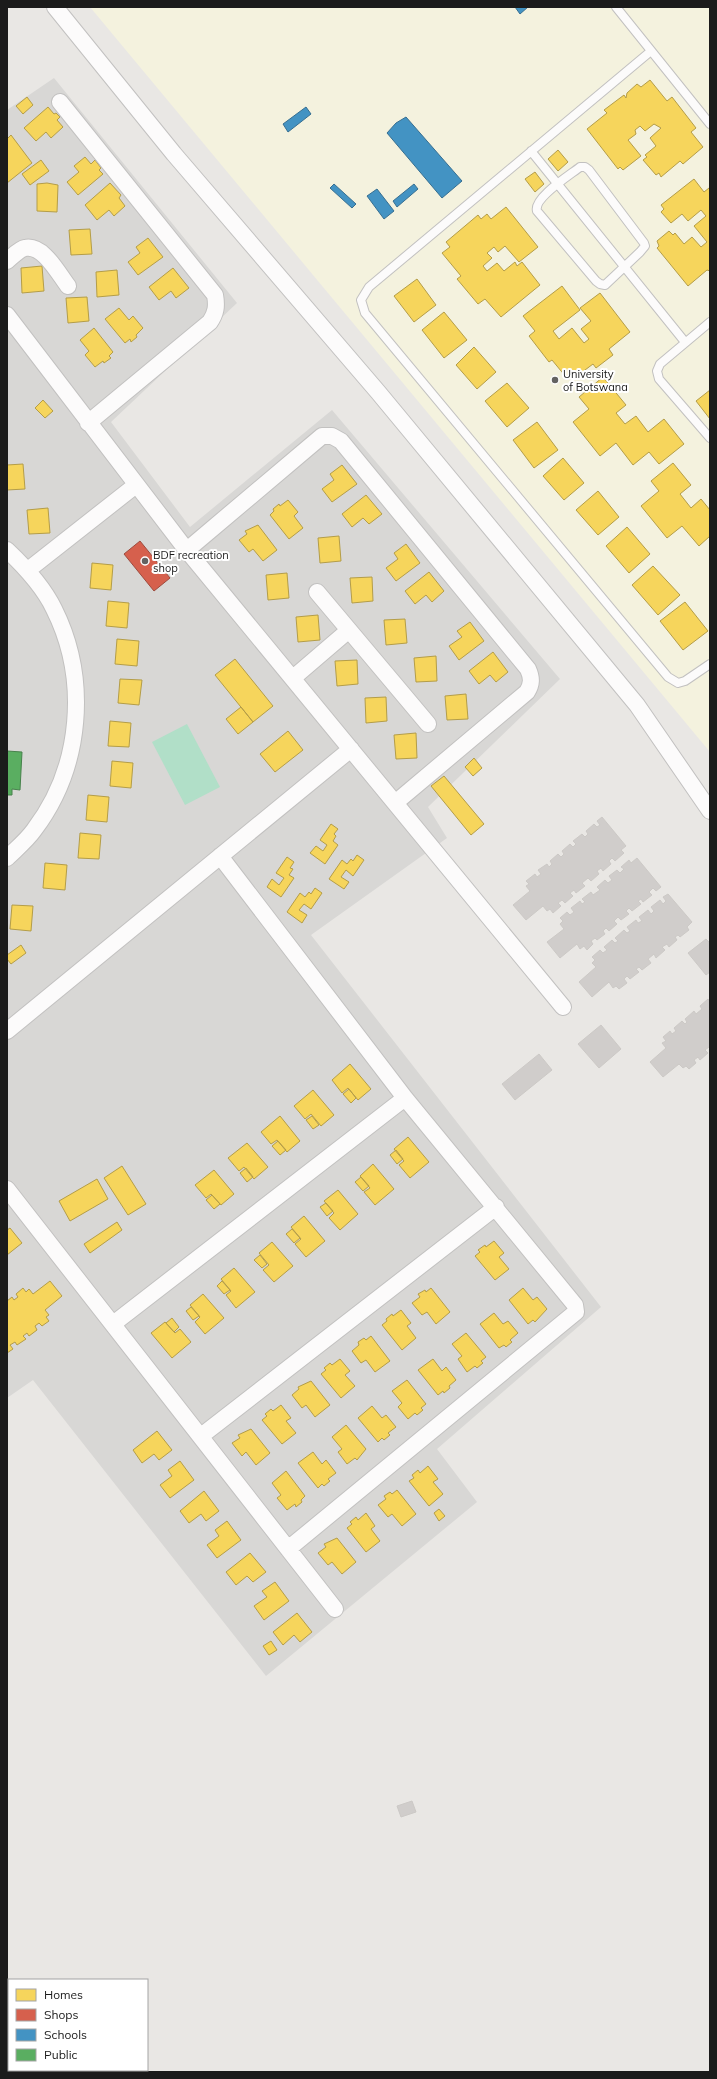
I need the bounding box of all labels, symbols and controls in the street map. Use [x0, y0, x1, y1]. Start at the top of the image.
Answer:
place label: University of Botswana [563, 367, 628, 394]
marker: University of Botswana [550, 375, 560, 385]
place label: BDF recreation shop [153, 548, 229, 575]
marker: BDF recreation shop [140, 556, 150, 566]
legend [8, 1979, 148, 2071]
text: Homes [44, 1987, 83, 2002]
text: Shops [44, 2007, 79, 2022]
text: Schools [44, 2027, 87, 2042]
text: Public [44, 2047, 78, 2062]

